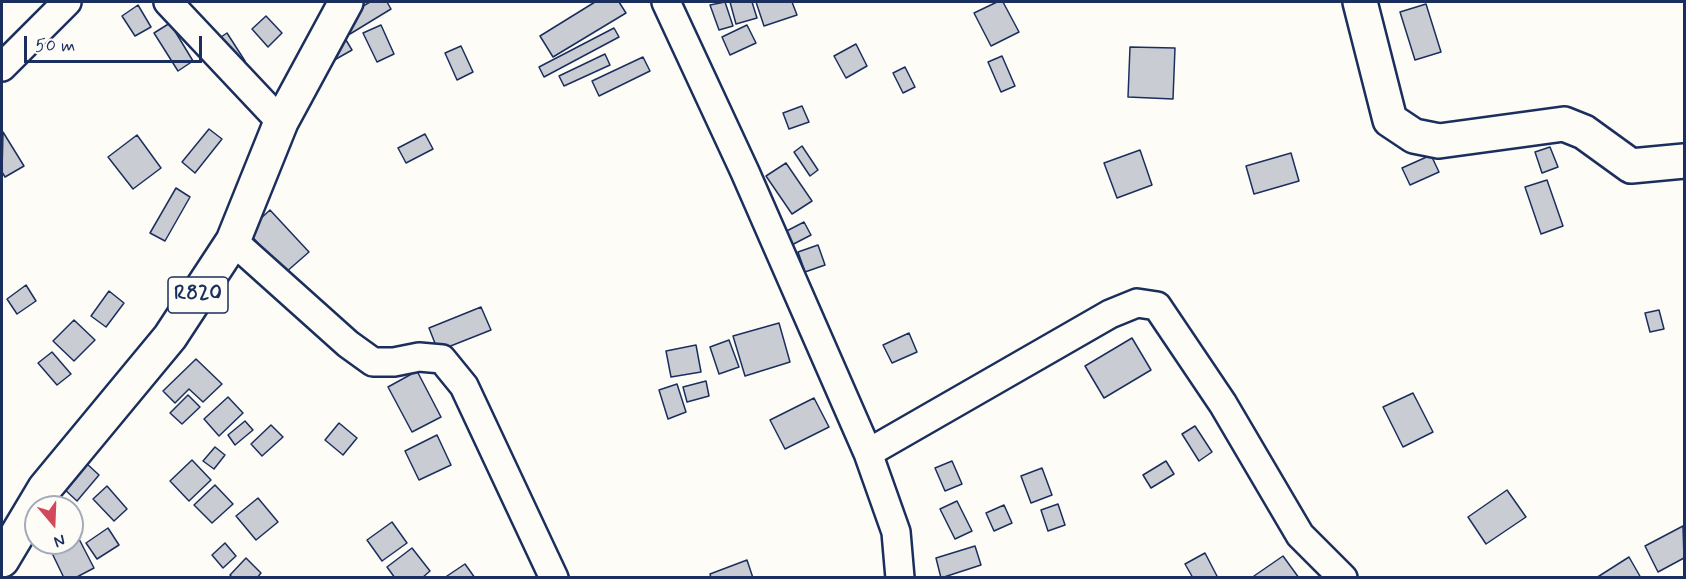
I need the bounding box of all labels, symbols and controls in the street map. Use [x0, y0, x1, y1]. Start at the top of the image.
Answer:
scale bar [27, 24, 206, 62]
text: 50 m [35, 34, 75, 58]
road number: R820 [168, 277, 228, 313]
north arrow [24, 495, 84, 555]
text: N [51, 529, 68, 552]

